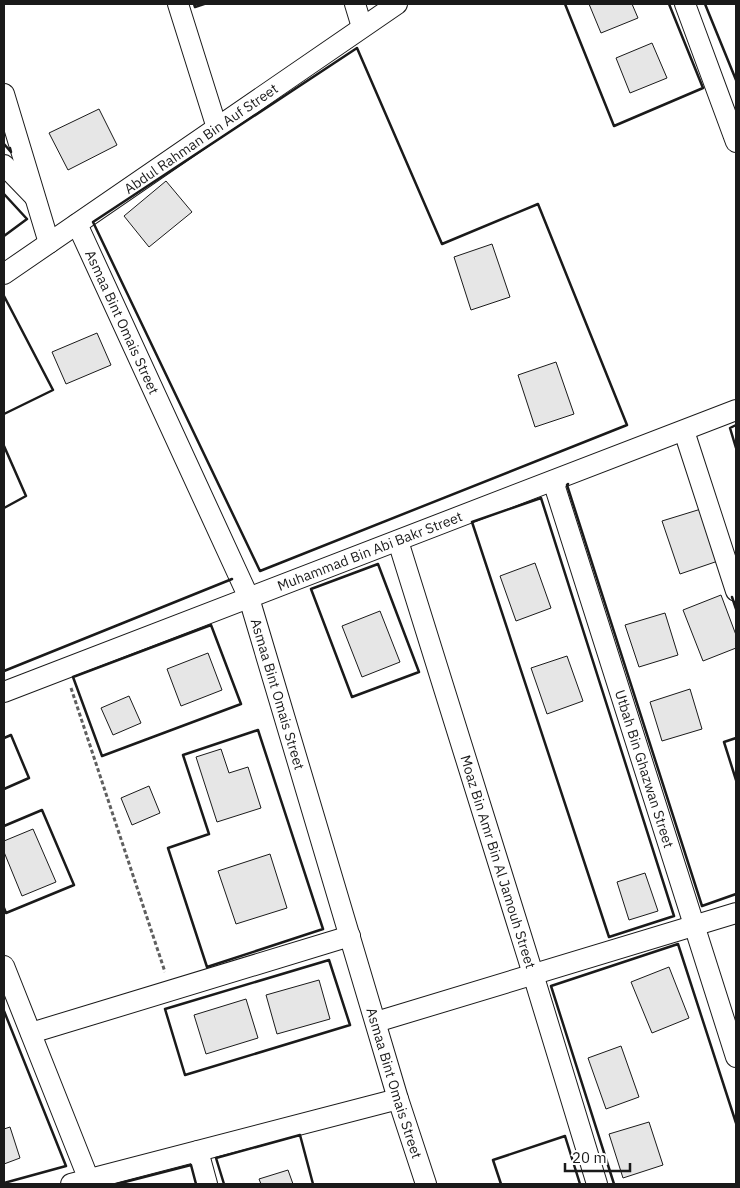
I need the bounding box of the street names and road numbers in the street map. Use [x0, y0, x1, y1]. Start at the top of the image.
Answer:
street label: Abdul Rahman Bin Auf Street [121, 79, 281, 198]
street label: Asmaa Bint Omais Street [81, 247, 163, 397]
street label: Muhammad Bin Abi Bakr Street [275, 507, 465, 595]
street label: Asmaa Bint Omais Street [247, 616, 309, 772]
street label: Utbah Bin Ghazwan Street [611, 688, 678, 850]
street label: Moaz Bin Amr Bin Al Jamouh Street [456, 753, 540, 971]
street label: Asmaa Bint Omais Street [362, 1006, 426, 1161]

